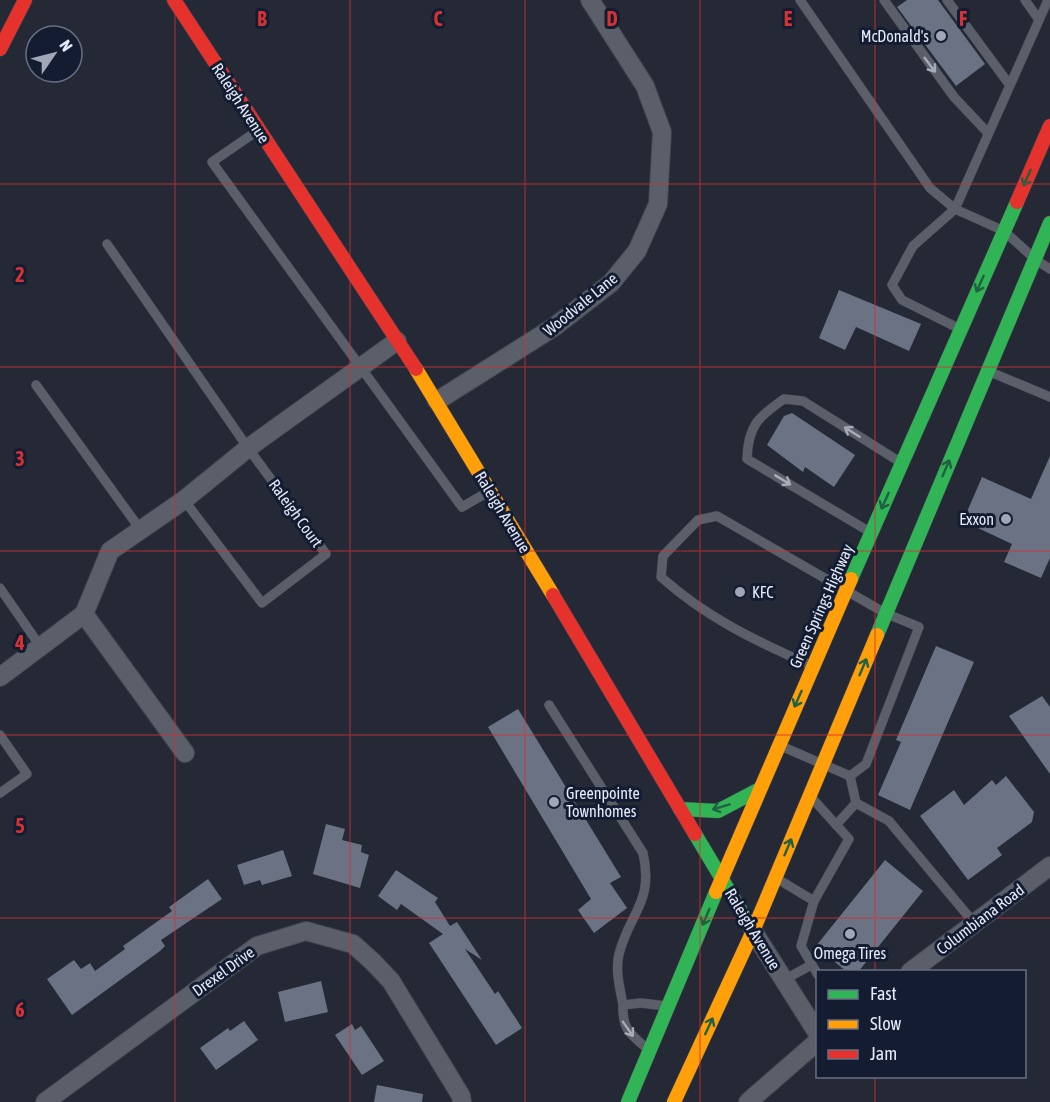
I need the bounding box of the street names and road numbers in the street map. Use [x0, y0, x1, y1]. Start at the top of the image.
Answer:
street label: Raleigh Avenue [208, 60, 273, 147]
street label: Woodvale Lane [539, 269, 621, 339]
street label: Raleigh Avenue [471, 468, 534, 556]
street label: Raleigh Court [265, 476, 327, 551]
street label: Green Springs Highway [786, 541, 858, 671]
street label: Columbiana Road [933, 880, 1027, 958]
street label: Raleigh Avenue [721, 885, 784, 973]
street label: Drexel Drive [189, 943, 257, 999]

